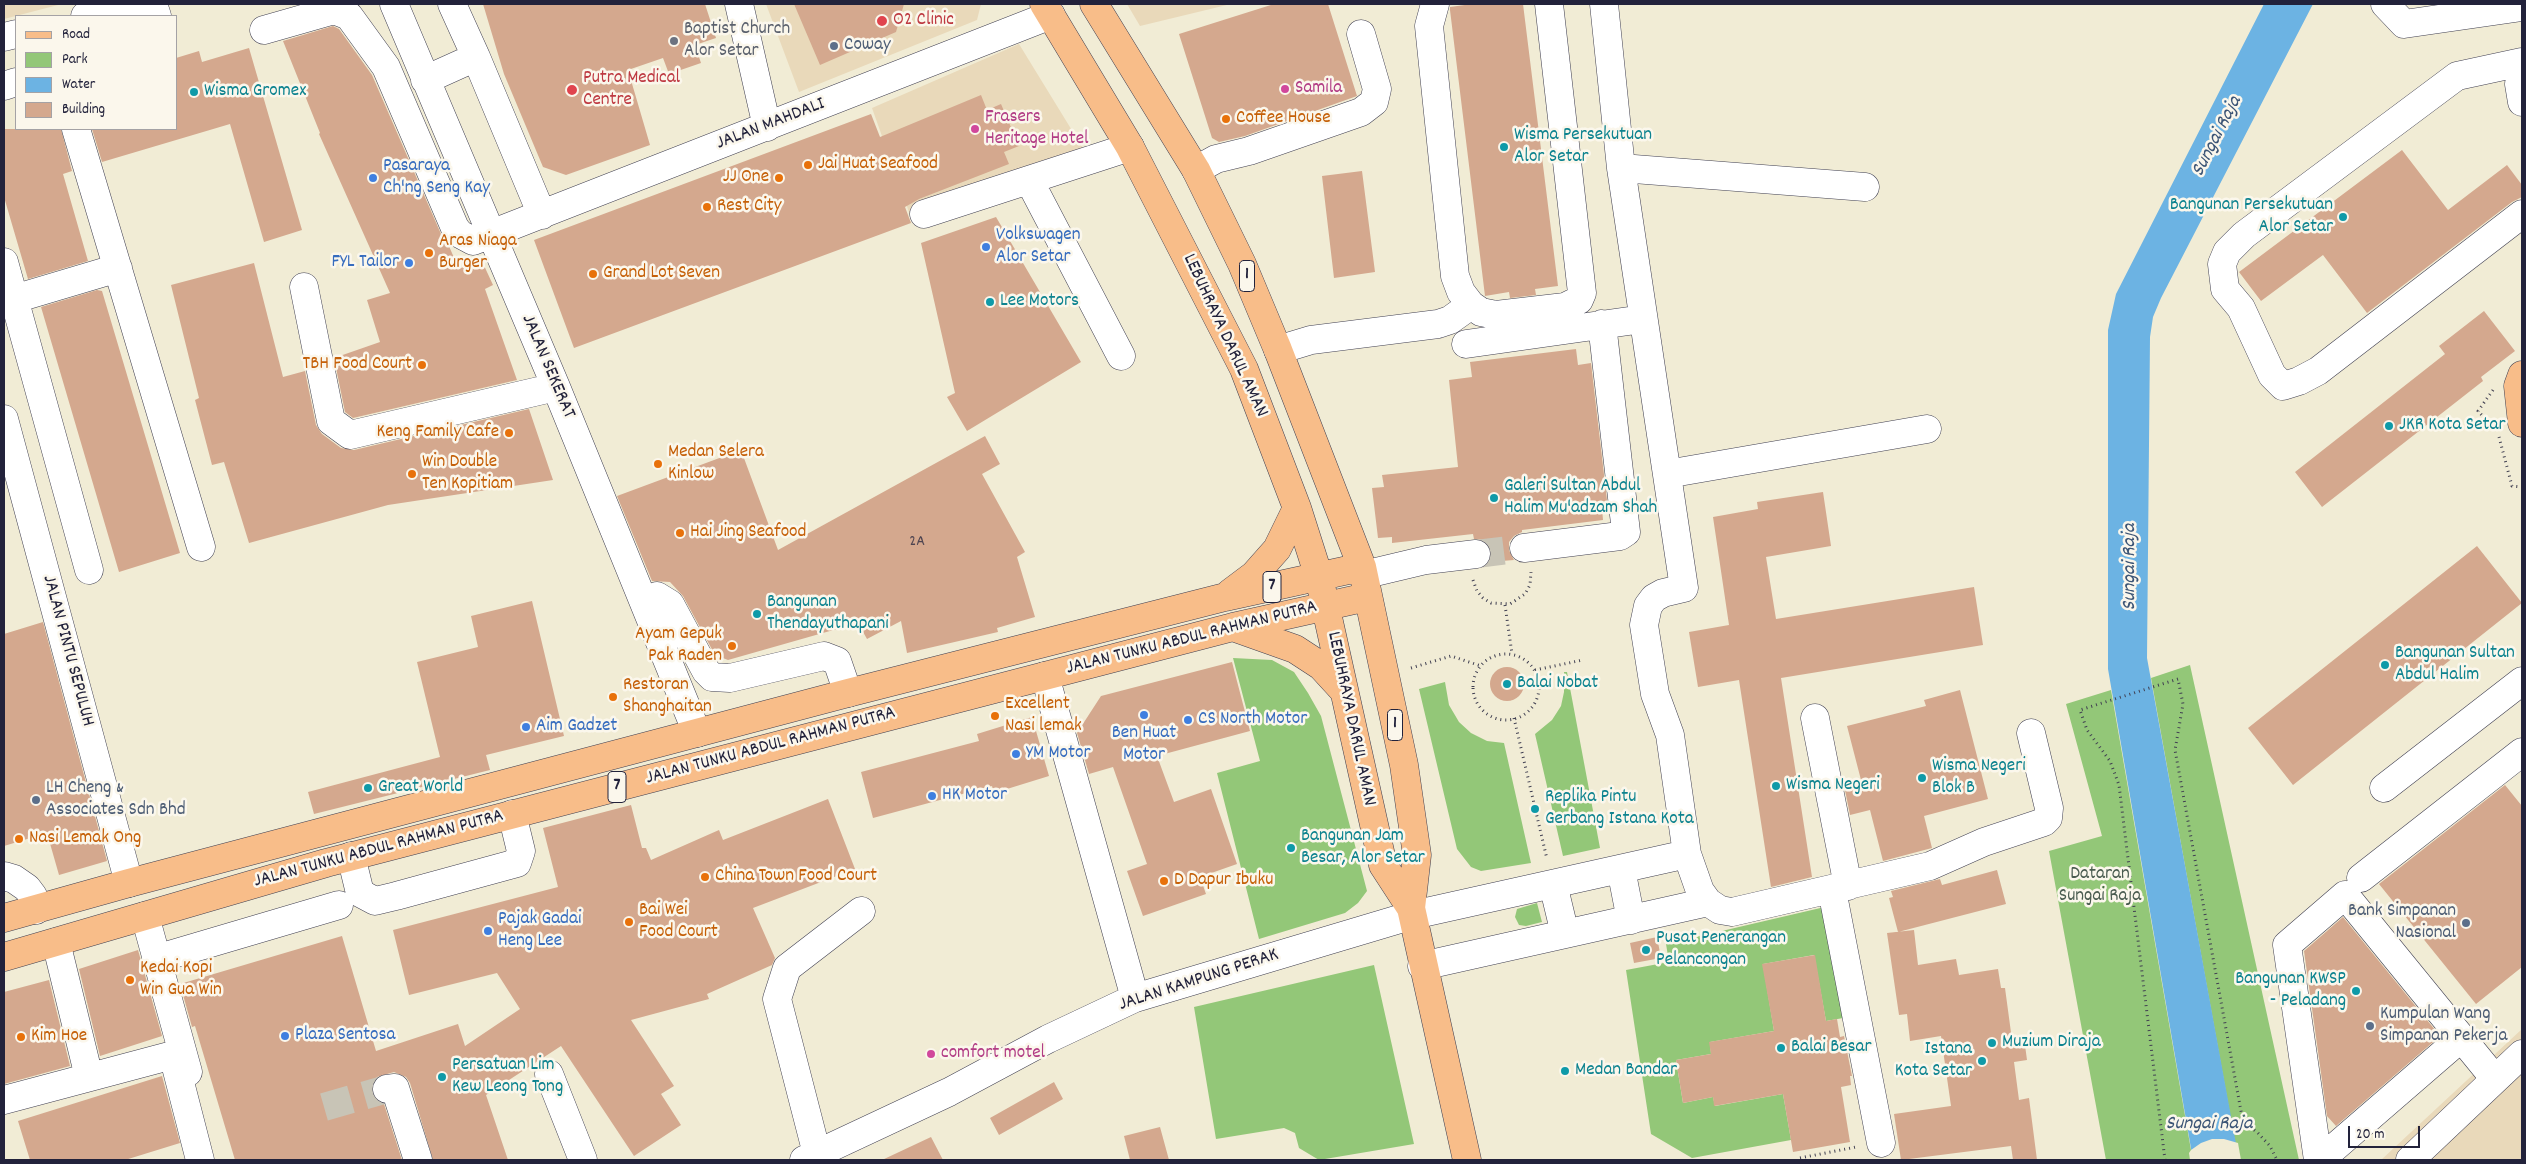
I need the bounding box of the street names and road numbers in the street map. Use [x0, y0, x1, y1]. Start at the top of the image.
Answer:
street label: JALAN MAHDALI [714, 94, 828, 156]
street label: LEBUHRAYA DARUL AMAN [1176, 251, 1272, 421]
road number: 1 [1240, 260, 1254, 292]
street label: JALAN SEKERAT [515, 312, 579, 422]
road number: 7 [1263, 572, 1281, 602]
street label: JALAN PINTU SEPULUH [36, 573, 98, 729]
street label: JALAN TUNKU ABDUL RAHMAN PUTRA [1064, 597, 1320, 681]
street label: LEBUHRAYA DARUL AMAN [1320, 630, 1380, 808]
street label: JALAN TUNKU ABDUL RAHMAN PUTRA [644, 703, 898, 791]
road number: 1 [1388, 710, 1402, 740]
road number: 7 [608, 772, 626, 802]
street label: JALAN TUNKU ABDUL RAHMAN PUTRA [252, 806, 506, 894]
street label: JALAN KAMPUNG PERAK [1116, 944, 1282, 1018]

